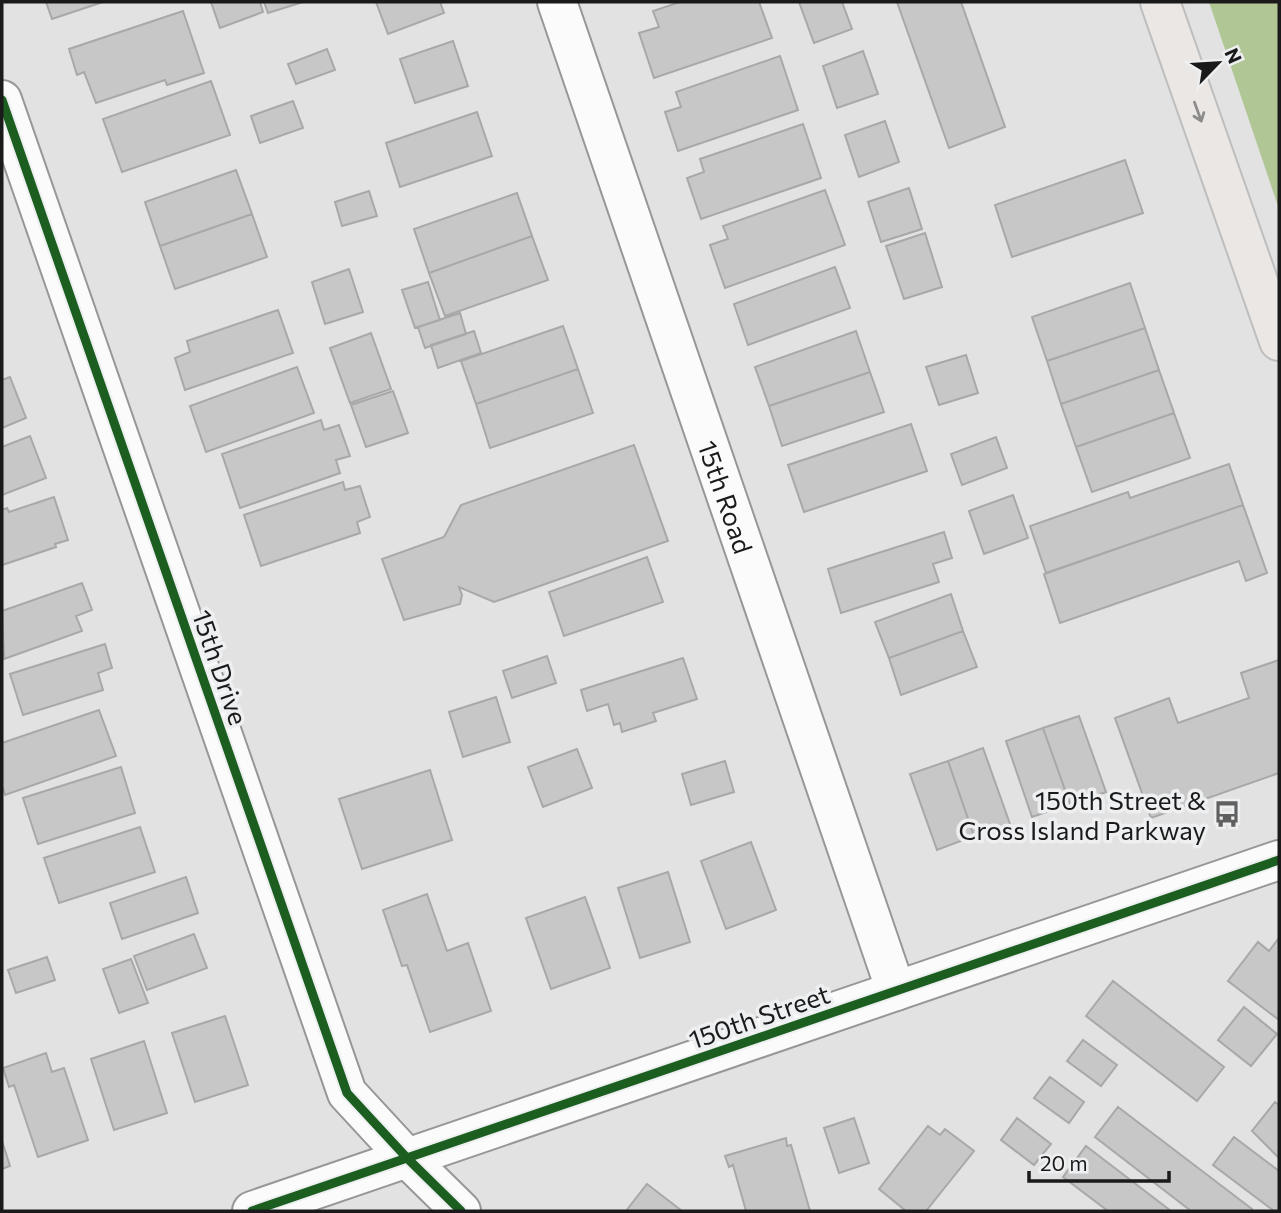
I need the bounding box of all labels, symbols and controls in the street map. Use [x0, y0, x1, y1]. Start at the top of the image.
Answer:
north arrow [1183, 28, 1253, 98]
text: N [1220, 44, 1247, 67]
one-way arrow [1193, 101, 1205, 123]
street label: 15th Road [693, 436, 760, 557]
street label: 15th Drive [187, 606, 255, 728]
place label: 150th Street & Cross Island Parkway [958, 784, 1206, 845]
bus stop icon: 150th Street & Cross Island Parkway [1212, 799, 1242, 829]
street label: 150th Street [684, 977, 834, 1055]
scale bar [1029, 1140, 1169, 1184]
text: 20 m [1040, 1150, 1088, 1175]

